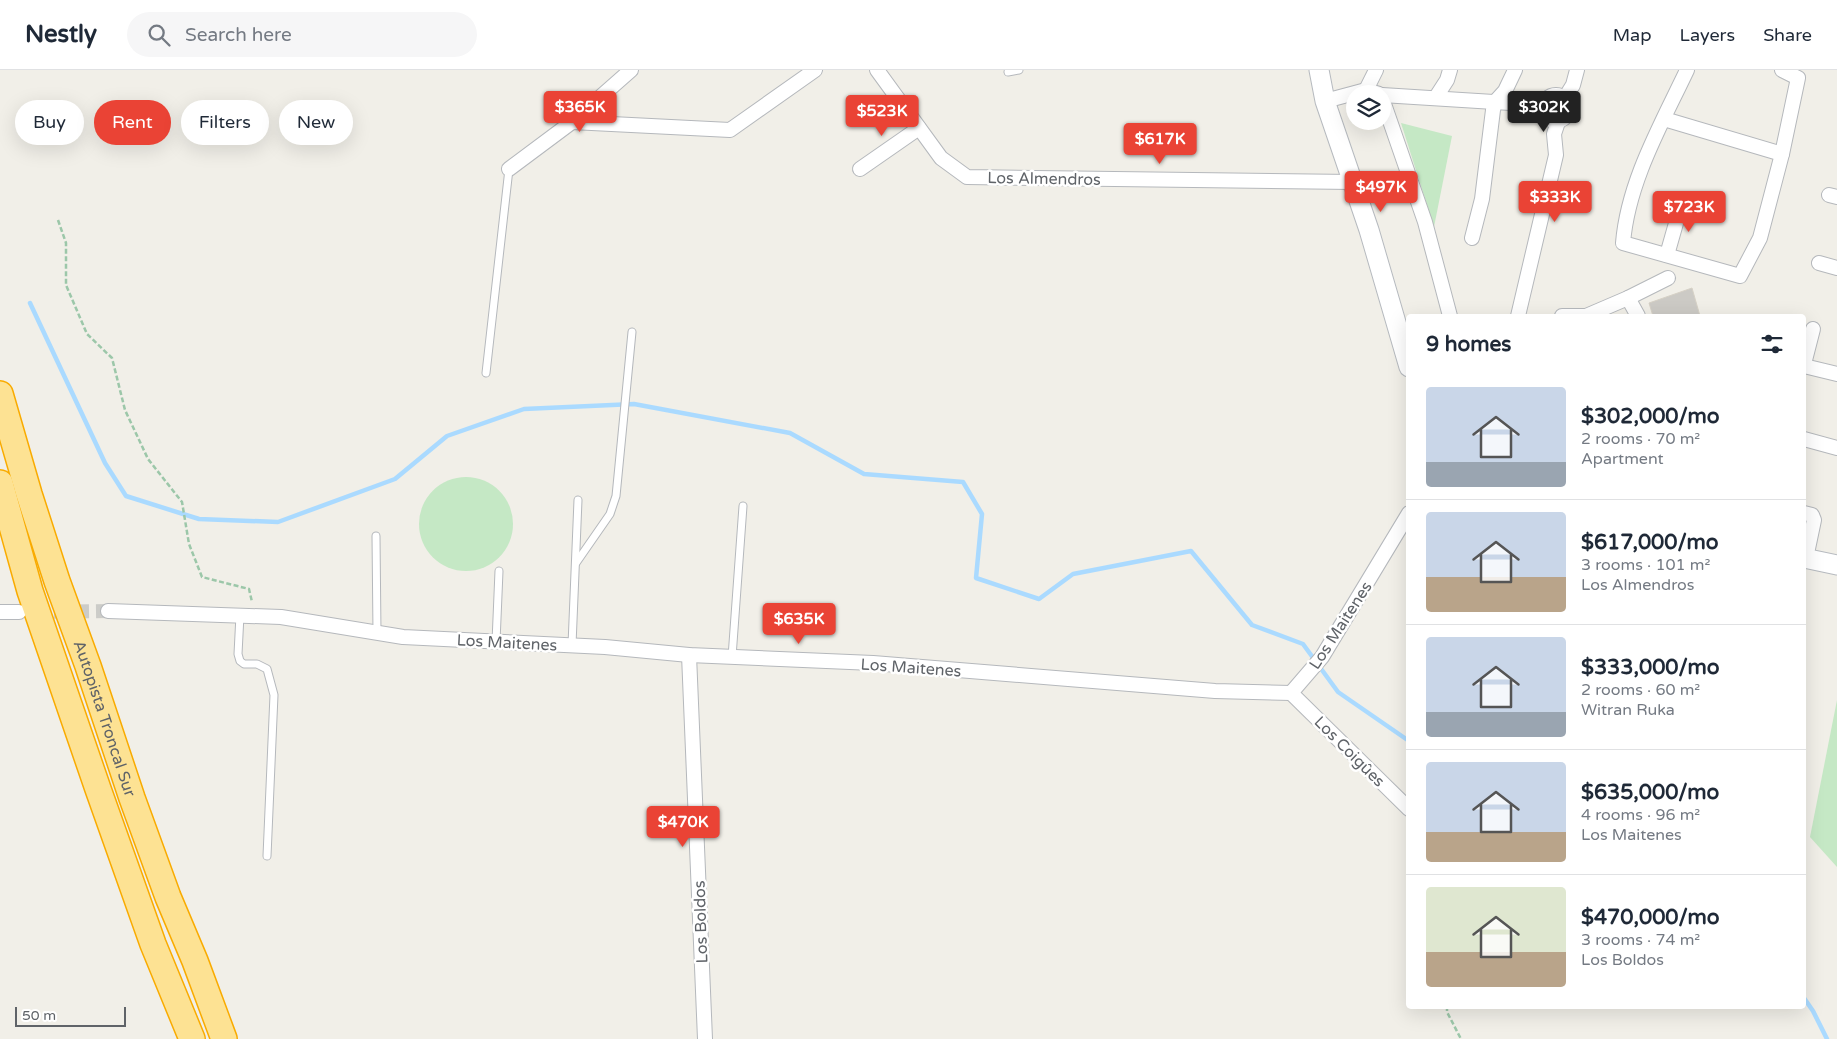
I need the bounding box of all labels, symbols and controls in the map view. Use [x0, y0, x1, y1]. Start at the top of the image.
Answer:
search box [127, 12, 477, 57]
text: Nestly [25, 20, 97, 49]
icon: search [145, 21, 173, 49]
text: Search here [185, 24, 292, 46]
text: Map [1613, 24, 1652, 46]
text: Layers [1680, 24, 1735, 46]
text: Share [1763, 24, 1812, 46]
map controls [1346, 85, 1391, 130]
button: layers [1346, 85, 1391, 130]
pin: $365K [545, 90, 615, 133]
pin: $302K [1509, 90, 1579, 133]
pin: $523K [847, 94, 917, 137]
text: $365K [555, 97, 605, 117]
text: $302K [1519, 97, 1569, 117]
chip: Buy [15, 100, 84, 145]
chip: Rent [94, 100, 171, 145]
chip: Filters [181, 100, 269, 145]
chip: New [279, 100, 353, 145]
text: $523K [857, 101, 907, 121]
pin: $617K [1125, 122, 1195, 165]
text: $617K [1135, 129, 1185, 149]
street label: Los Almendros [987, 168, 1101, 190]
pin: $497K [1346, 170, 1416, 213]
text: $497K [1356, 177, 1406, 197]
pin: $333K [1520, 180, 1590, 223]
text: $333K [1530, 187, 1580, 207]
pin: $723K [1654, 190, 1724, 233]
text: $723K [1664, 197, 1714, 217]
icon: filters [1758, 330, 1786, 358]
text: 9 homes [1426, 332, 1511, 357]
text: $302,000/mo [1581, 404, 1720, 429]
icon: home [1466, 407, 1526, 467]
text: 2 rooms · 70 m² [1581, 429, 1700, 449]
text: Apartment [1581, 449, 1664, 469]
text: $617,000/mo [1581, 530, 1719, 555]
icon: home [1466, 532, 1526, 592]
text: 3 rooms · 101 m² [1581, 555, 1710, 575]
text: Los Almendros [1581, 575, 1695, 595]
street label: Los Maitenes [1305, 578, 1377, 673]
pin: $635K [764, 602, 834, 645]
text: $635K [774, 609, 824, 629]
street label: Los Maitenes [456, 630, 558, 656]
street label: Autopista Troncal Sur [68, 638, 140, 800]
street label: Los Maitenes [860, 655, 962, 681]
text: $333,000/mo [1581, 655, 1720, 680]
icon: home [1466, 657, 1526, 717]
text: 2 rooms · 60 m² [1581, 680, 1700, 700]
text: Witran Ruka [1581, 700, 1675, 720]
street label: Los Coigûes [1310, 712, 1389, 791]
text: $635,000/mo [1581, 780, 1719, 805]
icon: home [1466, 782, 1526, 842]
text: 4 rooms · 96 m² [1581, 805, 1700, 825]
pin: $470K [648, 806, 718, 848]
text: $470K [658, 812, 708, 832]
text: Los Maitenes [1581, 825, 1682, 845]
street label: Los Boldos [690, 880, 712, 964]
text: $470,000/mo [1581, 905, 1720, 930]
icon: home [1466, 907, 1526, 967]
text: 3 rooms · 74 m² [1581, 930, 1700, 950]
text: Los Boldos [1581, 950, 1664, 970]
scale bar [15, 1004, 126, 1027]
text: 50 m [22, 1007, 56, 1024]

